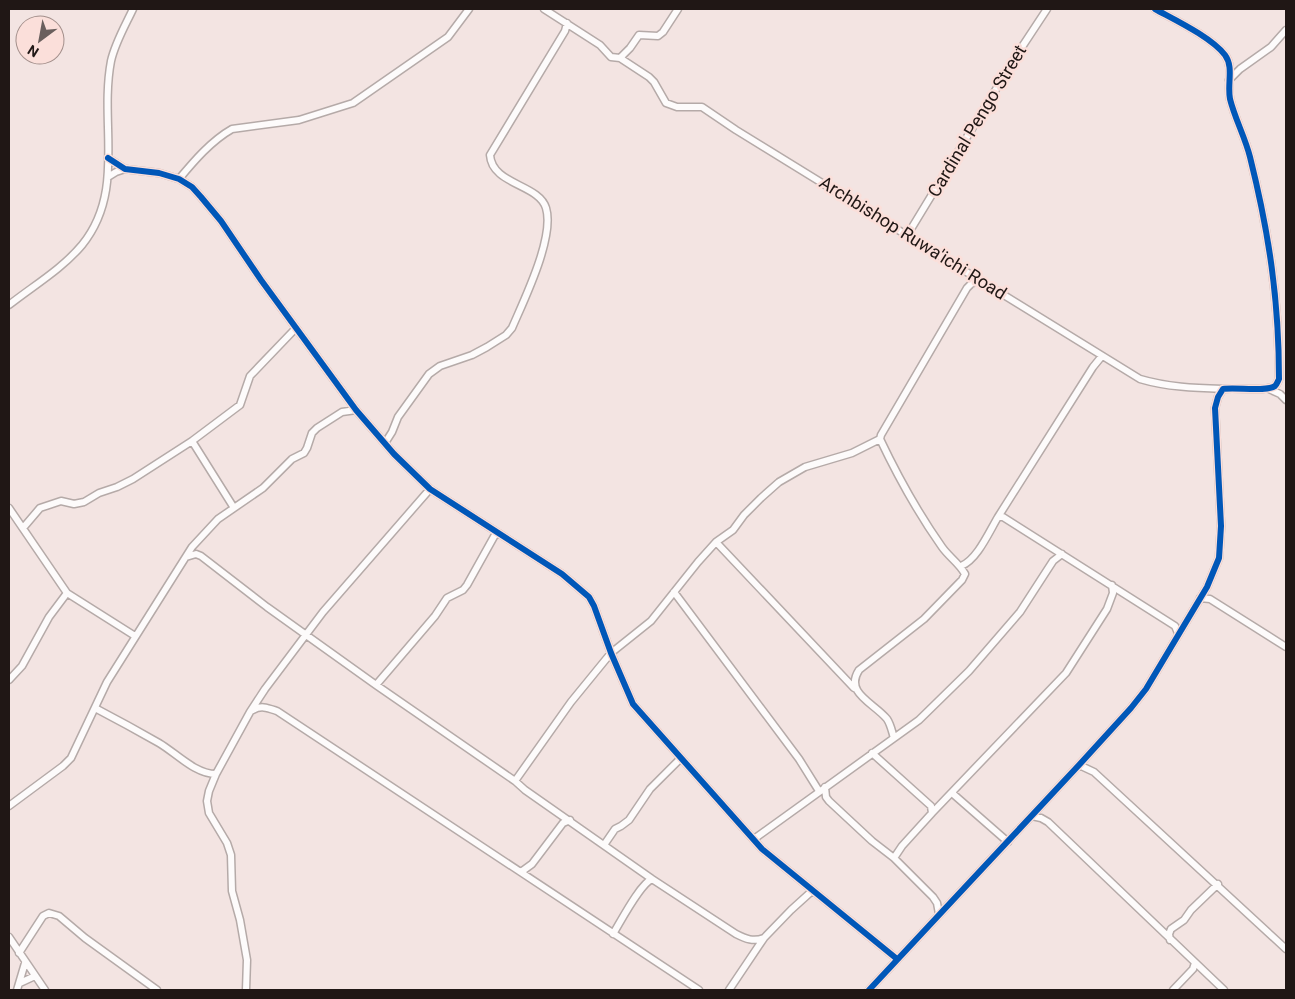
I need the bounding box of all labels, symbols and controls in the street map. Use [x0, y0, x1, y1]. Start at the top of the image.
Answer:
north arrow [15, 15, 65, 65]
street label: Cardinal Pengo Street [923, 41, 1030, 201]
text: N [25, 42, 42, 60]
street label: Archbishop Ruwa'ichi Road [816, 171, 1011, 304]

